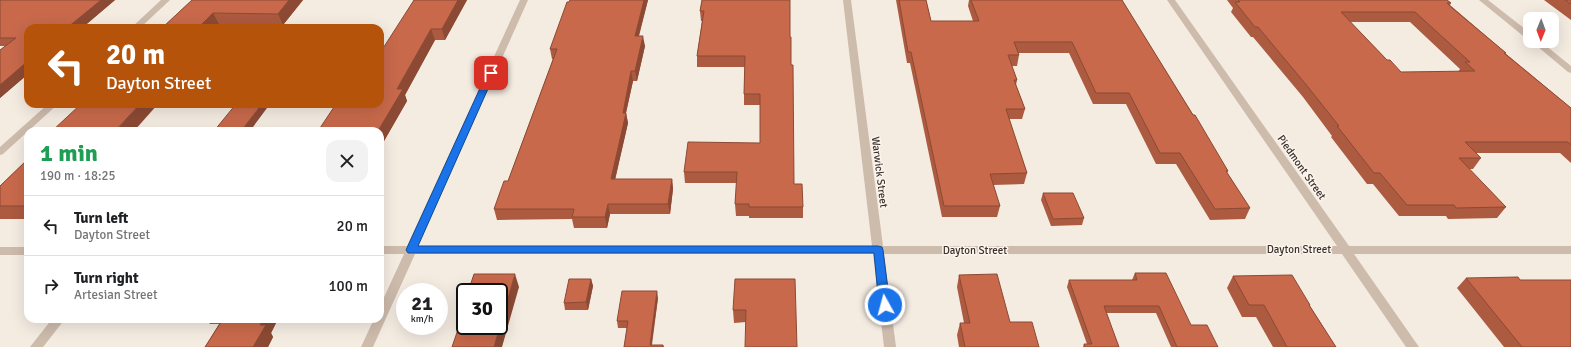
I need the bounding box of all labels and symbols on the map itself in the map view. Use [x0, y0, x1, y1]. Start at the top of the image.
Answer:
north arrow [1523, 12, 1559, 48]
pin [474, 56, 508, 90]
street label: Piedmont Street [1274, 132, 1329, 202]
street label: Warwick Street [869, 136, 890, 209]
street label: Dayton Street [1267, 243, 1331, 256]
street label: Dayton Street [943, 244, 1007, 257]
speed limit sign: 30 [456, 283, 508, 335]
position arrow [864, 284, 906, 326]

